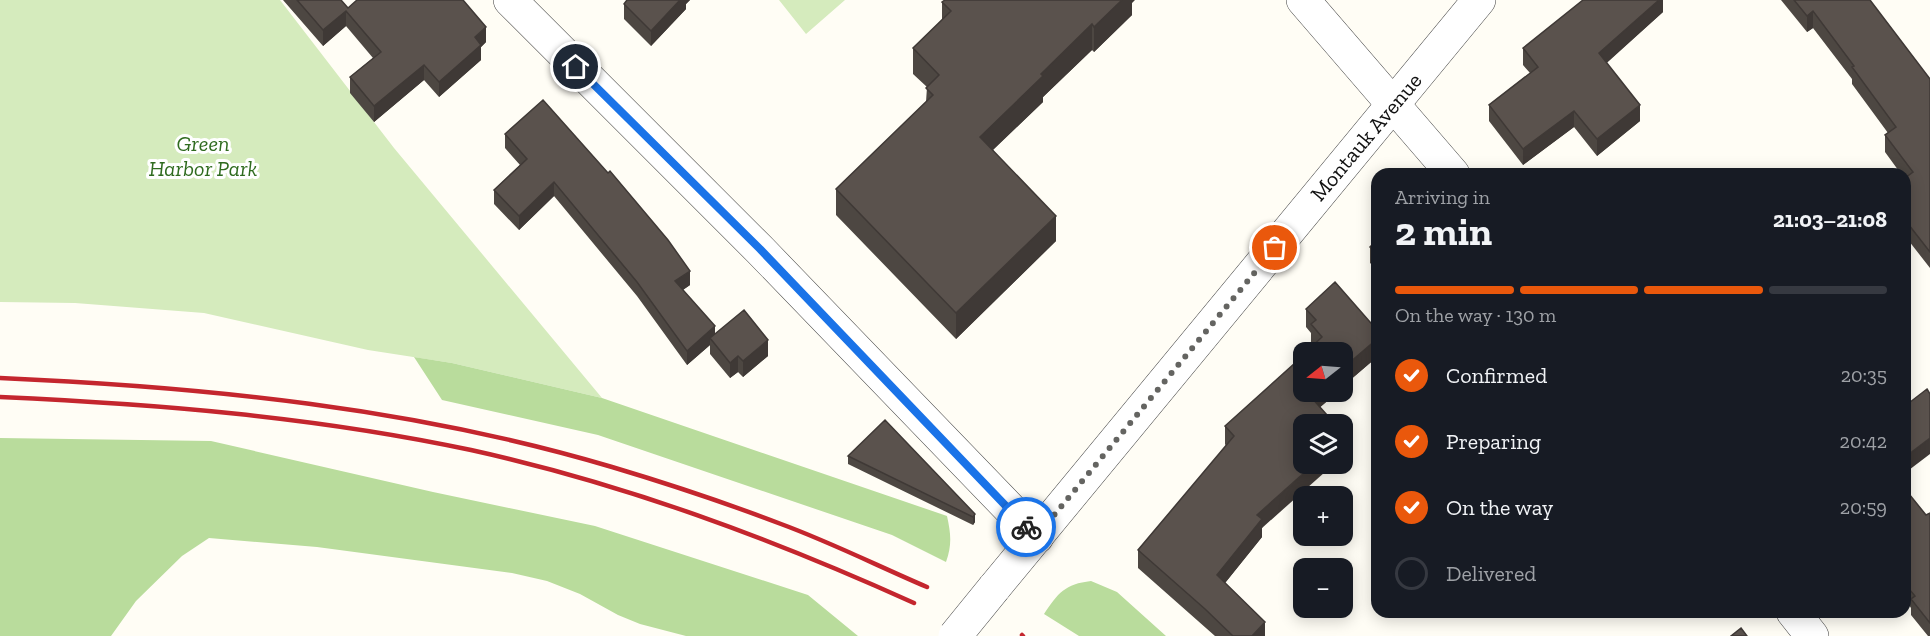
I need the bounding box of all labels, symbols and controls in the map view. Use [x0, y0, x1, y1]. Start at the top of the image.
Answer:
pin [550, 41, 601, 92]
icon: home [559, 50, 592, 83]
street label: Montauk Avenue [1304, 67, 1428, 207]
park label: Green Harbor Park [149, 130, 257, 182]
text: Arriving in [1395, 185, 1490, 209]
text: 21:03–21:08 [1773, 206, 1887, 233]
text: 2 min [1395, 208, 1492, 255]
pin [1249, 222, 1300, 273]
icon: bag [1258, 231, 1291, 264]
text: On the way · 130 m [1395, 303, 1556, 327]
north arrow [1293, 342, 1353, 402]
map controls [1293, 342, 1353, 618]
icon: check [1395, 359, 1428, 392]
text: Confirmed [1446, 362, 1547, 389]
text: 20:35 [1841, 363, 1887, 387]
button: layers [1293, 414, 1353, 474]
icon: check [1395, 425, 1428, 458]
text: Preparing [1446, 428, 1541, 455]
text: 20:42 [1840, 429, 1887, 453]
button: + [1293, 486, 1353, 546]
icon: check [1395, 491, 1428, 524]
text: On the way [1446, 494, 1553, 521]
text: 20:59 [1840, 495, 1887, 519]
courier [996, 497, 1056, 557]
icon: bike [1010, 511, 1043, 544]
button: − [1293, 558, 1353, 618]
text: Delivered [1446, 560, 1536, 587]

